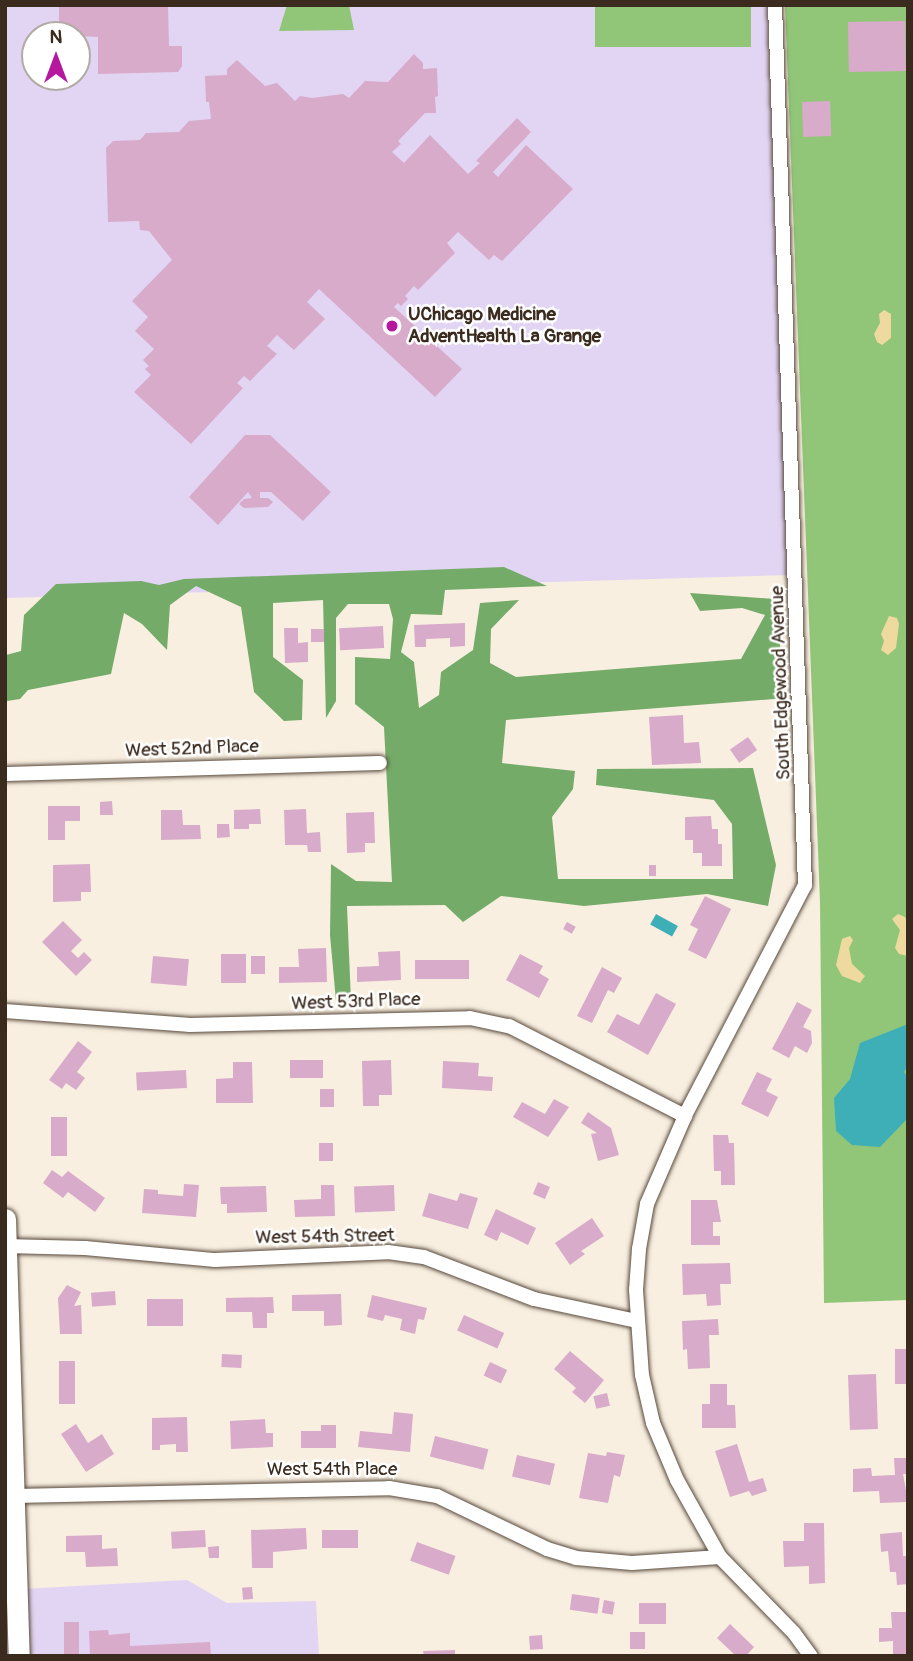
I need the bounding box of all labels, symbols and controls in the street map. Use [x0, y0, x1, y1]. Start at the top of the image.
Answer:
north arrow [21, 21, 91, 91]
text: N [50, 25, 62, 49]
place label: UChicago Medicine AdventHealth La Grange [408, 304, 601, 348]
marker: UChicago Medicine AdventHealth La Grange [382, 316, 402, 336]
street label: South Edgewood Avenue [766, 585, 796, 781]
street label: West 52nd Place [125, 735, 259, 763]
street label: West 53rd Place [291, 988, 421, 1016]
street label: West 54th Street [255, 1224, 395, 1250]
street label: West 54th Place [267, 1459, 397, 1481]

